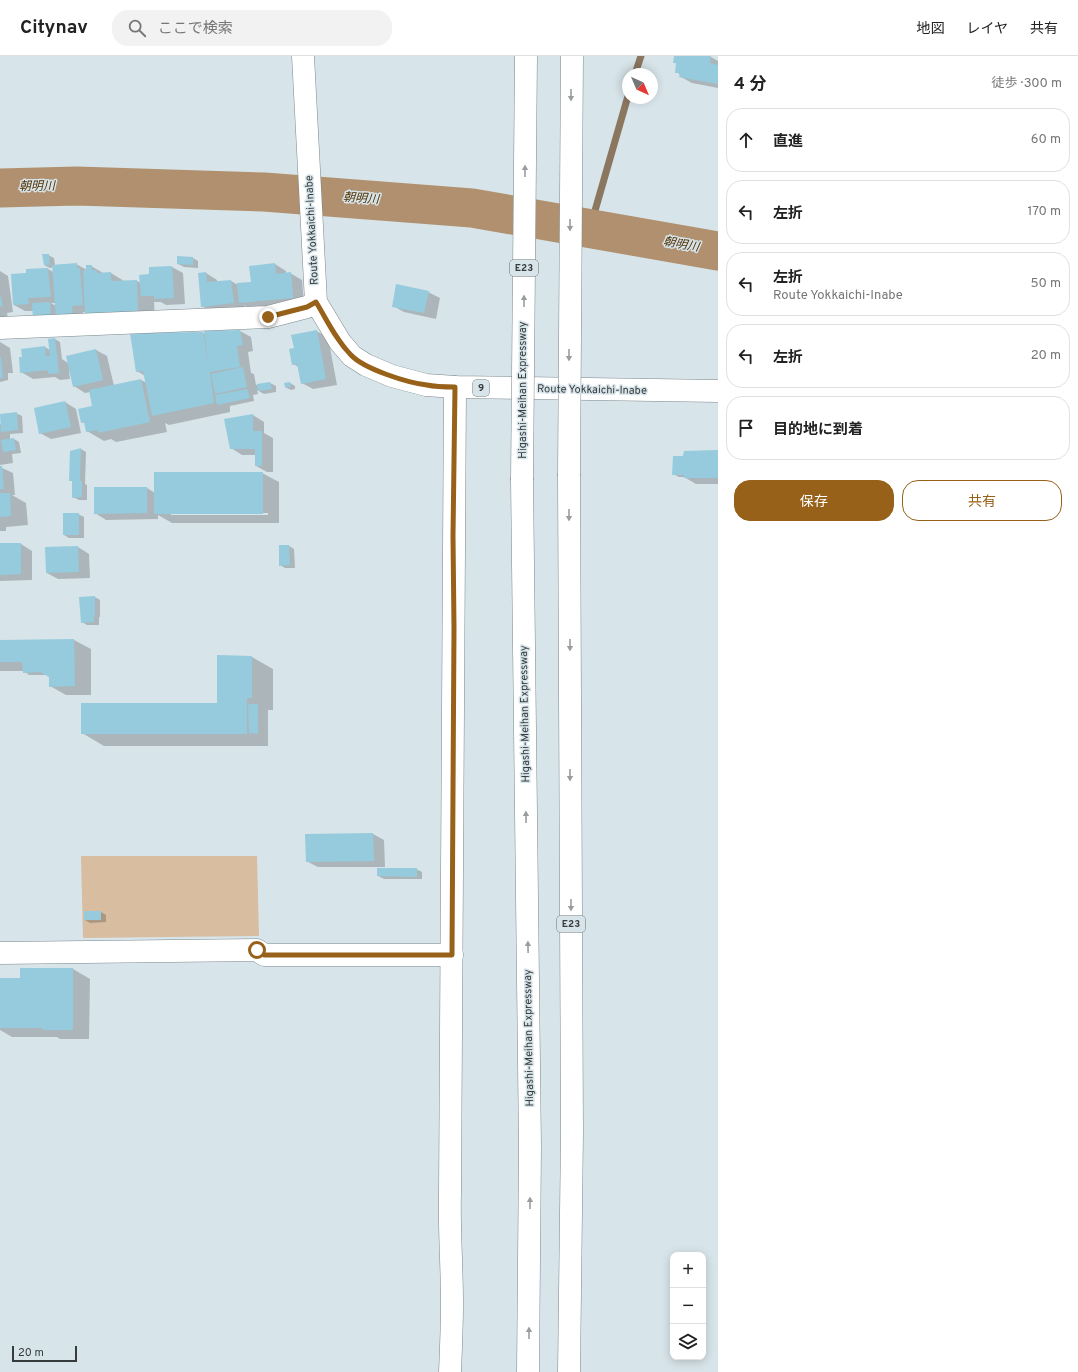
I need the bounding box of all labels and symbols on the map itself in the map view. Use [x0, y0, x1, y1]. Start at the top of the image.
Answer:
north arrow [622, 68, 658, 104]
one-way arrow [568, 89, 574, 102]
one-way arrow [522, 164, 528, 177]
street label: Route Yokkaichi-Inabe [302, 175, 322, 285]
water label: 朝明川 [19, 179, 57, 195]
water label: 朝明川 [342, 190, 382, 208]
one-way arrow [567, 219, 573, 232]
water label: 朝明川 [662, 234, 702, 256]
road number: E23 [510, 260, 538, 276]
one-way arrow [521, 294, 527, 307]
route end [259, 308, 277, 326]
street label: Higashi-Meihan Expressway [516, 321, 530, 459]
one-way arrow [566, 349, 572, 362]
road number: 9 [473, 380, 489, 396]
street label: Route Yokkaichi-Inabe [537, 382, 647, 398]
one-way arrow [566, 509, 572, 522]
one-way arrow [566, 639, 573, 651]
street label: Higashi-Meihan Expressway [517, 645, 533, 783]
one-way arrow [567, 769, 573, 782]
one-way arrow [523, 810, 529, 823]
one-way arrow [568, 899, 574, 912]
road number: E23 [557, 916, 585, 932]
one-way arrow [525, 940, 531, 953]
route start [248, 941, 266, 959]
street label: Higashi-Meihan Expressway [521, 969, 537, 1107]
one-way arrow [527, 1196, 533, 1209]
one-way arrow [526, 1326, 532, 1339]
scale bar [12, 1344, 77, 1363]

